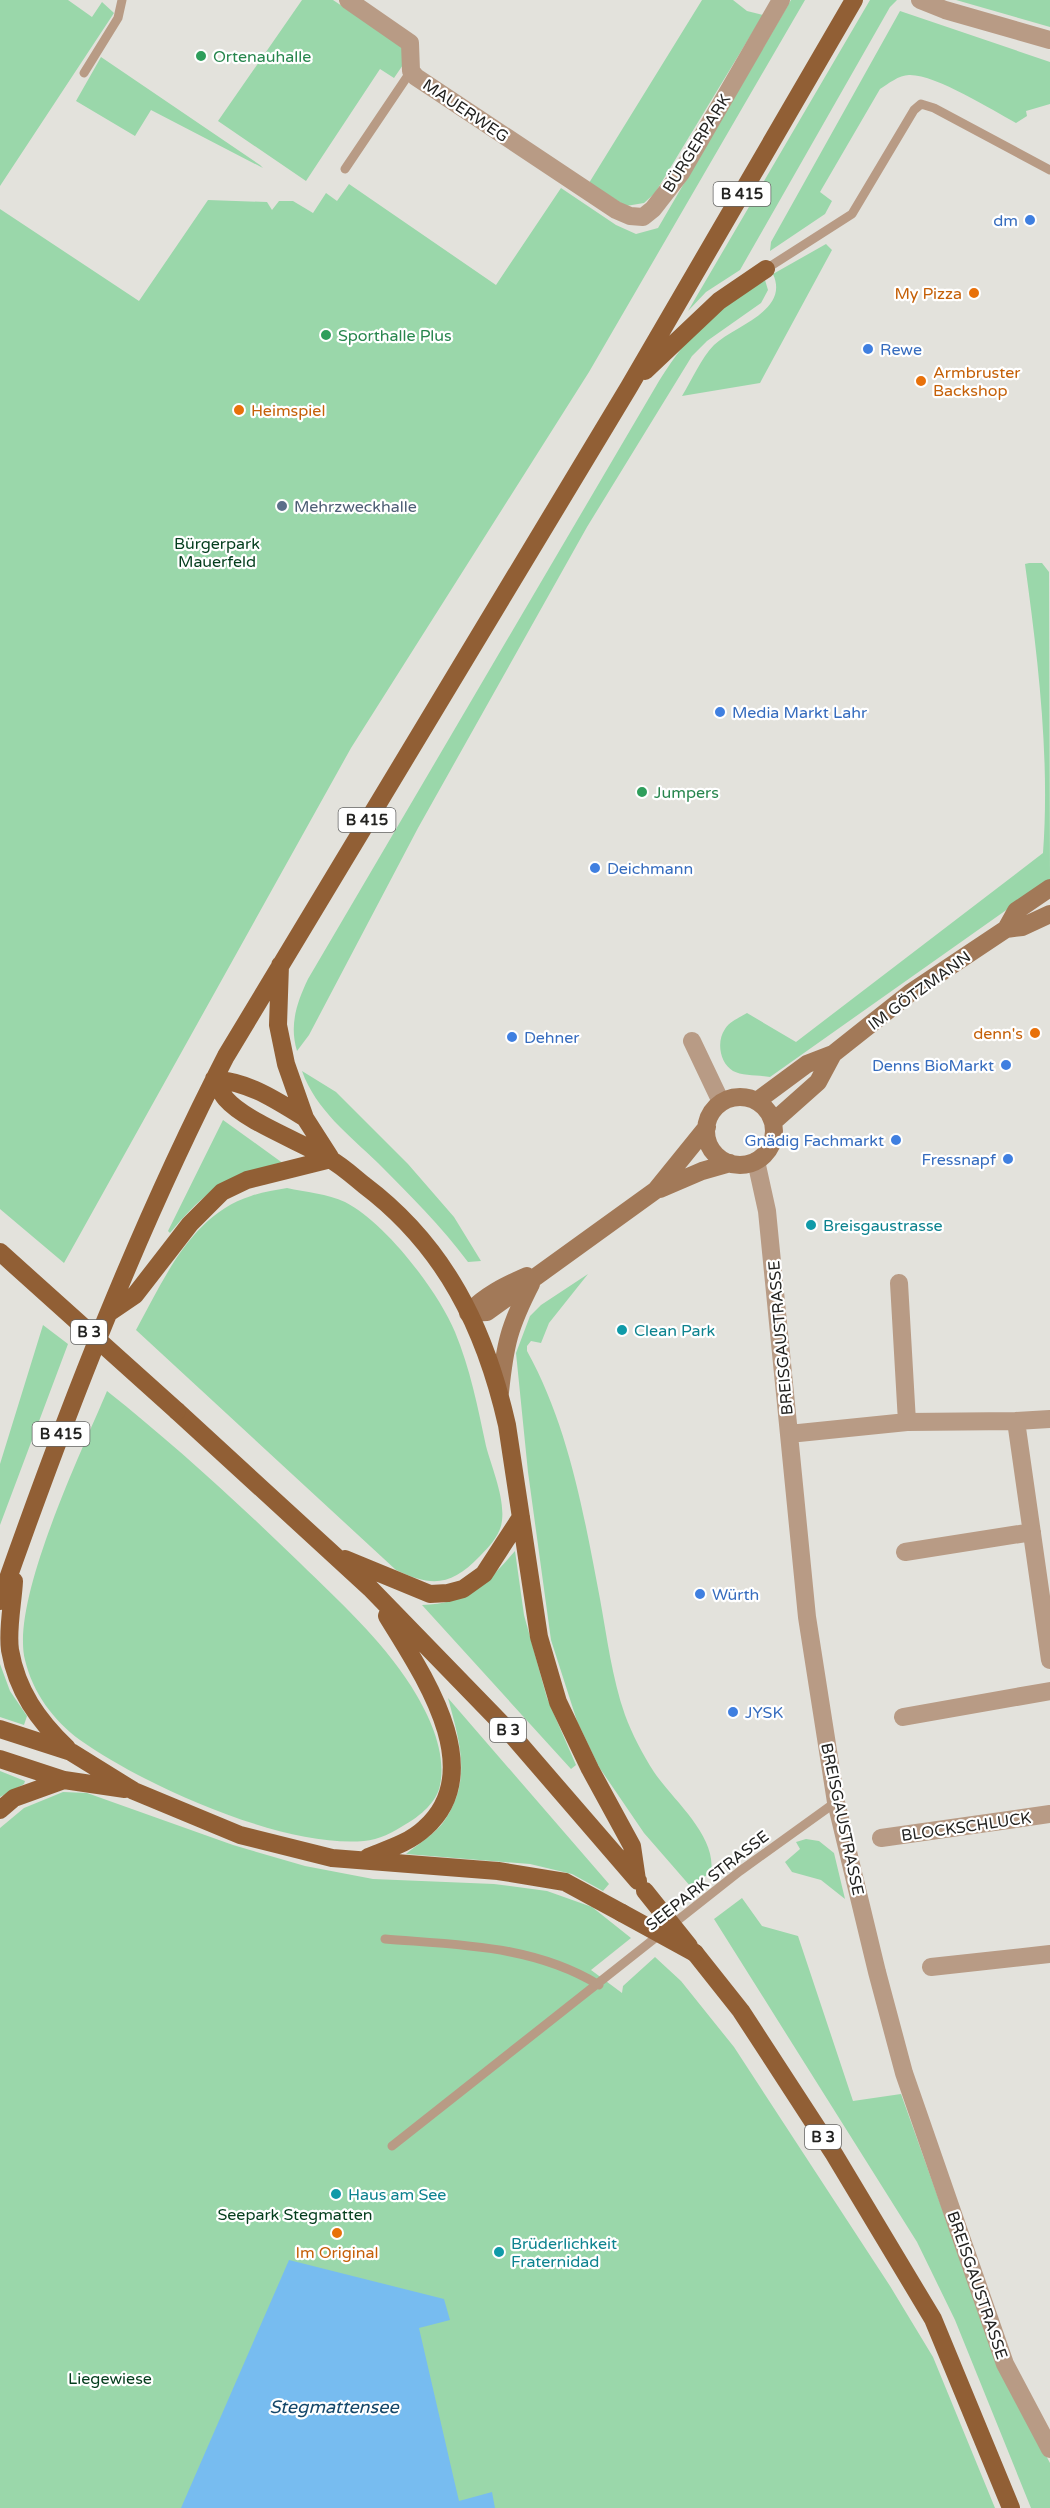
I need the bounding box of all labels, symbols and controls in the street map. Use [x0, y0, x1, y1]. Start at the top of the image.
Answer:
place label: Ortenauhalle [213, 47, 311, 67]
marker: Ortenauhalle [194, 49, 208, 63]
street label: MAUERWEG [419, 75, 512, 147]
street label: BÜRGERPARK [659, 90, 735, 196]
road number: B 415 [714, 182, 771, 206]
place label: dm [993, 211, 1018, 231]
marker: dm [1023, 213, 1037, 227]
place label: My Pizza [894, 284, 962, 304]
marker: My Pizza [967, 286, 981, 300]
place label: Sporthalle Plus [338, 326, 452, 346]
marker: Sporthalle Plus [319, 328, 333, 342]
place label: Rewe [880, 340, 922, 360]
marker: Rewe [861, 342, 875, 356]
place label: Armbruster Backshop [933, 363, 1021, 401]
marker: Armbruster Backshop [914, 374, 928, 388]
place label: Heimspiel [251, 401, 325, 421]
marker: Heimspiel [232, 403, 246, 417]
place label: Mehrzweckhalle [294, 497, 417, 517]
marker: Mehrzweckhalle [275, 499, 289, 513]
park label: Bürgerpark Mauerfeld [174, 534, 260, 572]
place label: Media Markt Lahr [732, 703, 868, 723]
marker: Media Markt Lahr [713, 705, 727, 719]
place label: Jumpers [654, 783, 719, 803]
marker: Jumpers [635, 785, 649, 799]
road number: B 415 [338, 808, 395, 832]
place label: Deichmann [607, 859, 693, 879]
marker: Deichmann [588, 861, 602, 875]
street label: IM GÖTZMANN [864, 947, 975, 1035]
place label: denn's [973, 1024, 1023, 1044]
marker: denn's [1028, 1026, 1042, 1040]
place label: Dehner [524, 1028, 580, 1048]
marker: Dehner [505, 1030, 519, 1044]
place label: Denns BioMarkt [872, 1056, 994, 1076]
marker: Denns BioMarkt [999, 1058, 1013, 1072]
place label: Gnädig Fachmarkt [744, 1131, 884, 1151]
marker: Gnädig Fachmarkt [889, 1133, 903, 1147]
place label: Fressnapf [922, 1150, 997, 1170]
marker: Fressnapf [1001, 1152, 1015, 1166]
place label: Breisgaustrasse [823, 1216, 943, 1236]
marker: Breisgaustrasse [804, 1218, 818, 1232]
street label: BREISGAUSTRASSE [764, 1260, 798, 1416]
road number: B 3 [71, 1320, 107, 1344]
place label: Clean Park [634, 1321, 716, 1341]
marker: Clean Park [615, 1323, 629, 1337]
road number: B 415 [32, 1422, 90, 1446]
place label: Würth [712, 1585, 759, 1605]
marker: Würth [693, 1587, 707, 1601]
place label: JYSK [745, 1703, 783, 1723]
marker: JYSK [726, 1705, 740, 1719]
road number: B 3 [490, 1718, 526, 1742]
street label: BREISGAUSTRASSE [816, 1741, 868, 1897]
street label: BLOCKSCHLUCK [900, 1808, 1033, 1846]
street label: SEEPARK STRASSE [642, 1826, 773, 1935]
road number: B 3 [805, 2125, 841, 2149]
place label: Haus am See [348, 2185, 446, 2205]
marker: Haus am See [329, 2187, 343, 2201]
park label: Seepark Stegmatten [217, 2205, 373, 2225]
street label: BREISGAUSTRASSE [942, 2209, 1012, 2362]
marker: Im Original [330, 2226, 344, 2240]
place label: Brüderlichkeit Fraternidad [511, 2234, 617, 2272]
place label: Im Original [295, 2243, 379, 2263]
marker: Brüderlichkeit Fraternidad [492, 2245, 506, 2259]
park label: Liegewiese [68, 2369, 152, 2389]
water label: Stegmattensee [269, 2396, 399, 2418]

